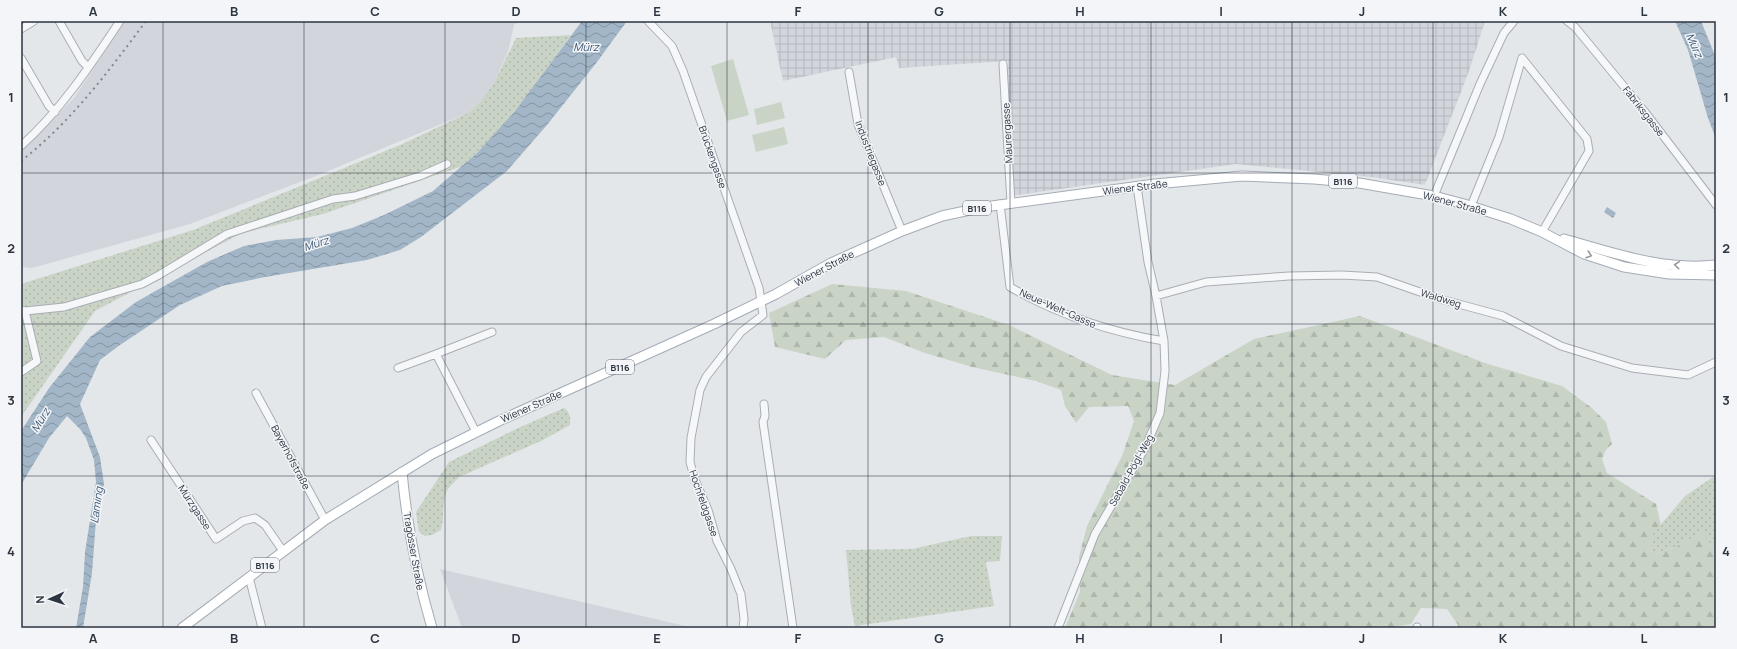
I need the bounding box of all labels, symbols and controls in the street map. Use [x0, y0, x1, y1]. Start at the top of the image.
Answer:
text: A [89, 2, 98, 20]
text: B [230, 2, 238, 20]
text: C [370, 2, 380, 20]
text: D [511, 2, 521, 20]
text: E [653, 2, 661, 20]
text: F [795, 2, 802, 20]
text: G [934, 2, 944, 20]
text: H [1075, 2, 1085, 20]
text: I [1219, 2, 1223, 20]
text: J [1359, 2, 1365, 20]
text: K [1499, 2, 1508, 20]
text: L [1641, 2, 1648, 20]
water label: Mürz [1683, 30, 1708, 61]
water label: Mürz [573, 39, 600, 54]
street label: Fabriksgasse [1620, 83, 1668, 139]
text: 1 [8, 88, 14, 106]
text: 1 [1723, 88, 1729, 106]
street label: Maurergasse [998, 102, 1016, 164]
street label: Industriegasse [852, 118, 890, 188]
street label: Brückengasse [696, 124, 730, 190]
road number: B116 [1329, 174, 1357, 188]
street label: Wiener Straße [1102, 176, 1169, 198]
street label: Wiener Straße [1422, 188, 1489, 218]
road number: B116 [963, 201, 991, 215]
water label: Mürz [302, 232, 332, 254]
text: 2 [7, 239, 15, 257]
text: 2 [1722, 239, 1730, 257]
street label: Wiener Straße [792, 246, 856, 290]
one-way arrow [1586, 250, 1593, 259]
one-way arrow [1674, 261, 1680, 270]
street label: Neue-Welt-Gasse [1018, 285, 1099, 331]
street label: Waldweg [1419, 285, 1463, 311]
road number: B116 [606, 360, 634, 374]
street label: Wiener Straße [498, 386, 564, 426]
text: 3 [7, 391, 15, 409]
text: 3 [1722, 391, 1730, 409]
water label: Mürz [27, 404, 54, 435]
street label: Bayerhofstraße [268, 422, 314, 492]
street label: Sebald-Pögl-Weg [1105, 431, 1157, 509]
street label: Hochfeldgasse [686, 468, 722, 538]
street label: Mürzgasse [175, 482, 215, 532]
water label: Laming [86, 484, 106, 524]
street label: Tragösser Straße [400, 511, 428, 591]
text: 4 [7, 542, 15, 560]
text: 4 [1722, 542, 1730, 560]
road number: B116 [251, 558, 279, 572]
north arrow [30, 579, 70, 619]
text: N [32, 595, 47, 604]
text: A [89, 629, 98, 647]
text: B [230, 629, 238, 647]
text: C [370, 629, 380, 647]
text: D [511, 629, 521, 647]
text: E [653, 629, 661, 647]
text: F [795, 629, 802, 647]
text: G [934, 629, 944, 647]
text: H [1075, 629, 1085, 647]
text: I [1219, 629, 1223, 647]
text: J [1359, 629, 1365, 647]
text: K [1499, 629, 1508, 647]
text: L [1641, 629, 1648, 647]

